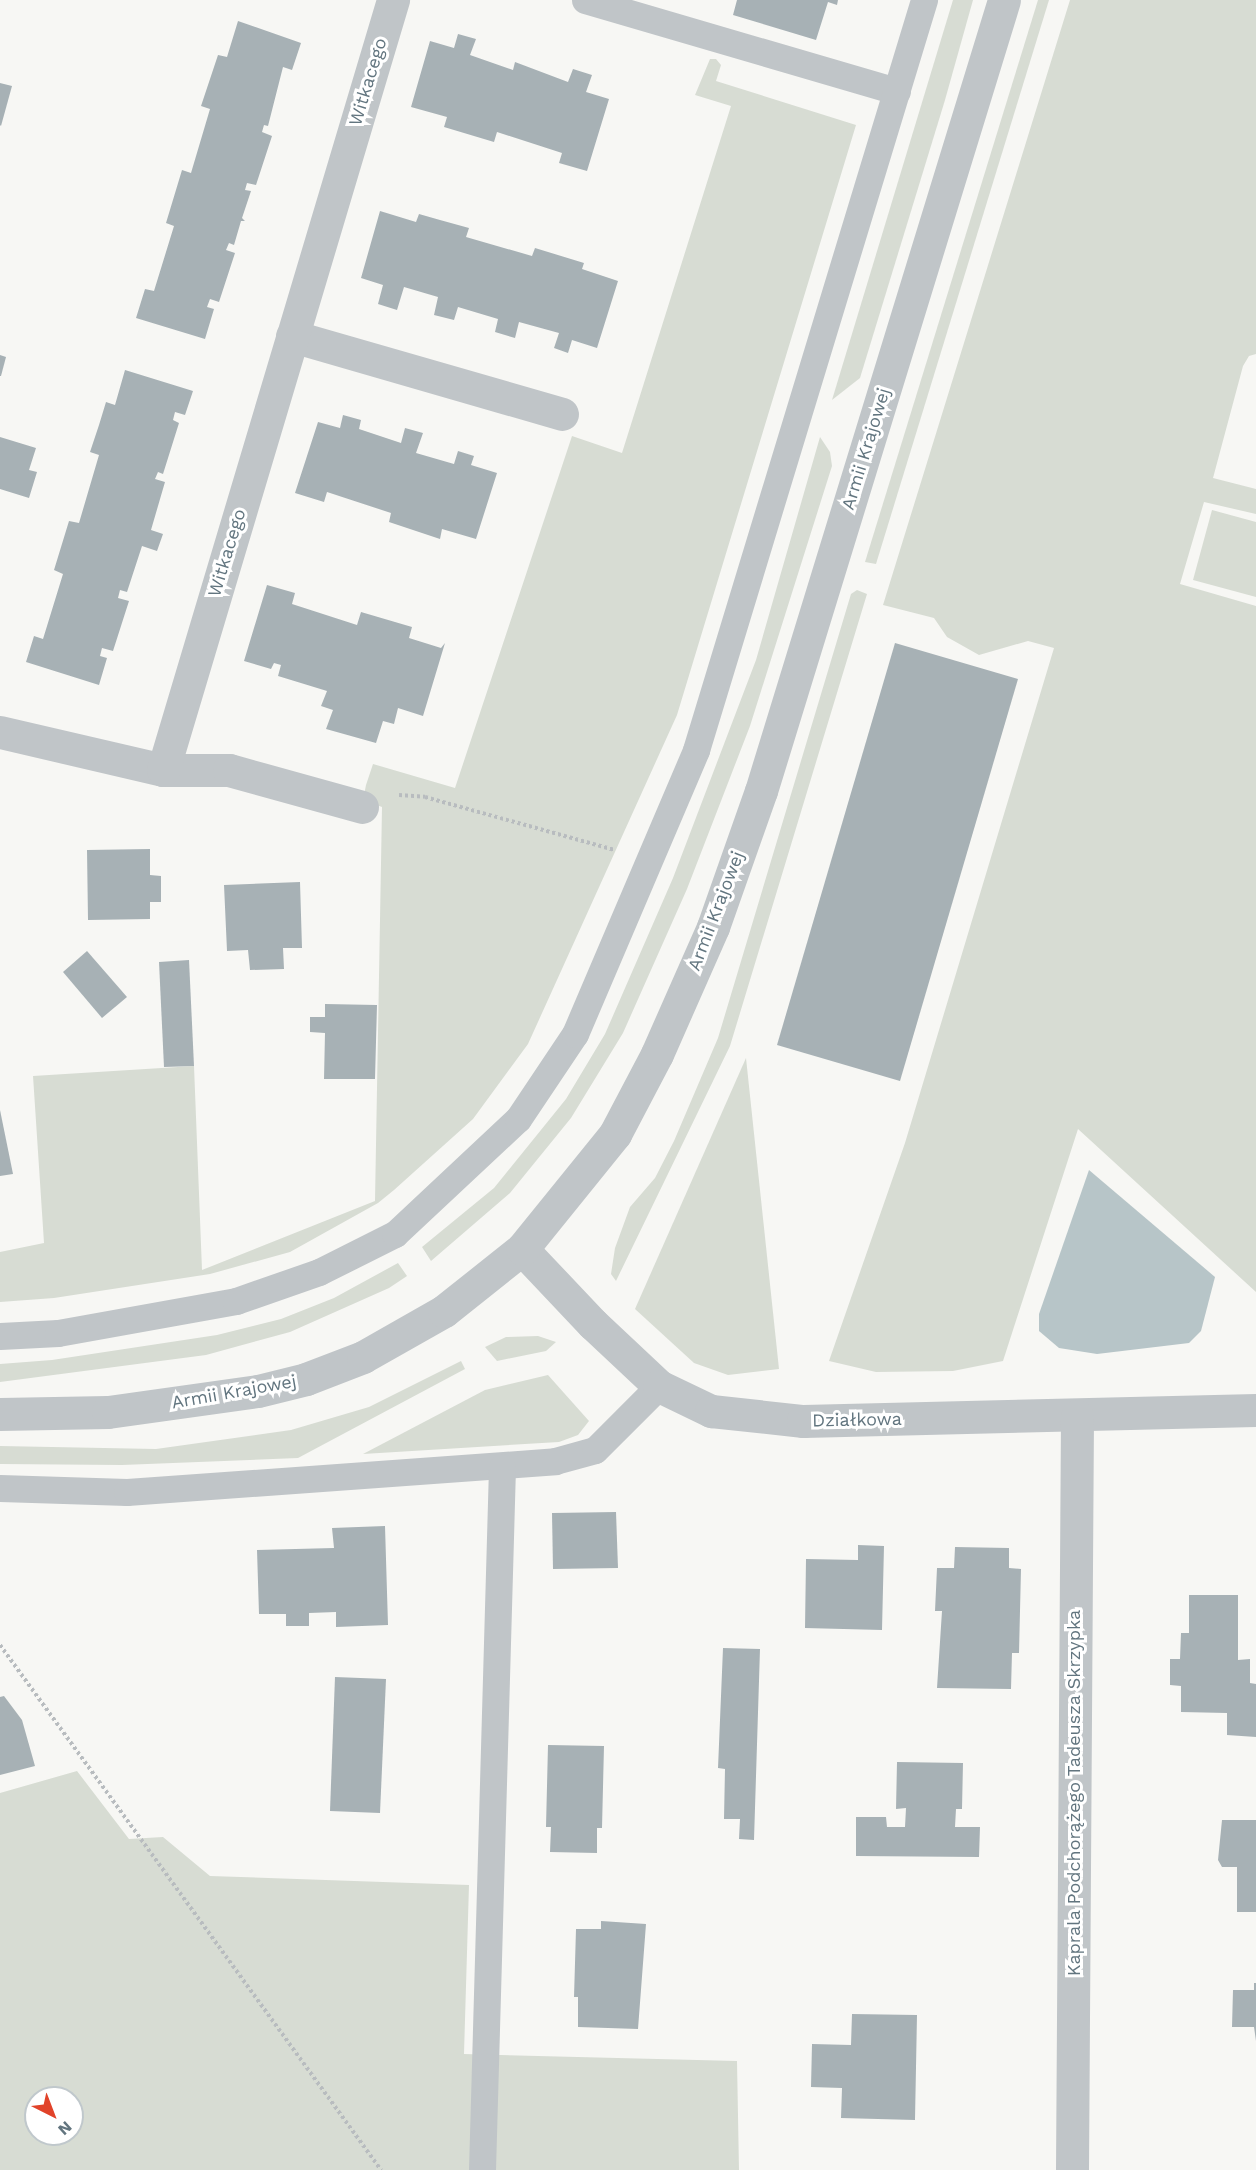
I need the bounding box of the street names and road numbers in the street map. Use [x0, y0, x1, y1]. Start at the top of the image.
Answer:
street label: Witkacego [344, 35, 392, 129]
street label: Armii Krajowej [837, 385, 895, 513]
street label: Witkacego [203, 506, 251, 600]
street label: Armii Krajowej [683, 848, 749, 974]
street label: Armii Krajowej [170, 1370, 298, 1414]
street label: Działkowa [812, 1408, 902, 1432]
street label: Kaprala Podchorążego Tadeusza Skrzypka [1063, 1609, 1085, 1977]

